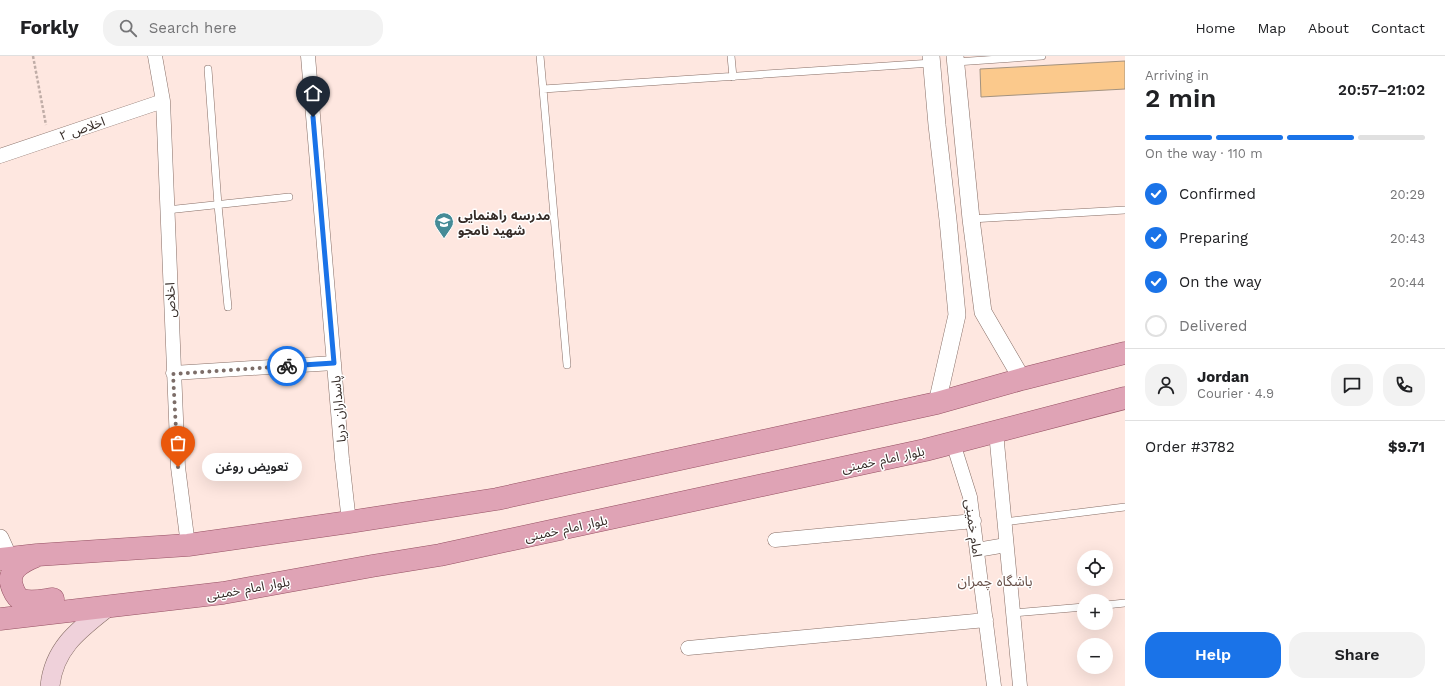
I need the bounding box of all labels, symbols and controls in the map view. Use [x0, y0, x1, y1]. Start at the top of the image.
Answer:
search box [103, 10, 383, 46]
text: Forkly [20, 16, 79, 39]
icon: search [117, 17, 139, 39]
text: Search here [149, 19, 237, 37]
text: Home [1195, 20, 1235, 36]
text: Map [1257, 20, 1286, 36]
text: About [1308, 20, 1349, 36]
text: Contact [1371, 20, 1425, 36]
text: Arriving in [1145, 68, 1209, 83]
pin [296, 76, 330, 117]
text: 20:57–21:02 [1338, 81, 1425, 99]
icon: home [302, 82, 324, 104]
text: 2 min [1145, 83, 1216, 113]
street label: اخلاص ۲ [57, 114, 107, 144]
text: On the way · 110 m [1145, 146, 1263, 161]
icon: check [1145, 183, 1167, 205]
text: Confirmed [1179, 185, 1256, 203]
text: 20:29 [1390, 187, 1425, 202]
place label: مدرسه راهنمایی شهید نامجو [458, 208, 550, 238]
school or university icon: مدرسه راهنمایی شهید نامجو [433, 211, 455, 239]
icon: check [1145, 227, 1167, 249]
text: Preparing [1179, 229, 1248, 247]
text: 20:43 [1390, 231, 1425, 246]
icon: check [1145, 271, 1167, 293]
text: On the way [1179, 273, 1261, 291]
text: 20:44 [1390, 275, 1425, 290]
street label: اخلاص [162, 282, 180, 318]
text: Delivered [1179, 317, 1247, 335]
courier [267, 346, 307, 386]
icon: bike [276, 355, 298, 377]
button: person [1145, 364, 1187, 406]
button: chat [1331, 364, 1373, 406]
button: phone [1383, 364, 1425, 406]
text: Jordan [1197, 368, 1249, 386]
street label: پاسداران دریا [328, 375, 351, 443]
text: Courier · 4.9 [1197, 386, 1274, 401]
pin [161, 426, 195, 467]
icon: bag [167, 432, 189, 454]
text: Order #3782 [1145, 438, 1235, 456]
text: $9.71 [1388, 438, 1425, 456]
street label: بلوار امام خمینی [840, 443, 926, 478]
callout: تعویض روغن [202, 453, 302, 481]
text: تعویض روغن [215, 459, 289, 474]
street label: امام خمینی [960, 498, 985, 558]
street label: بلوار امام خمینی [523, 512, 609, 547]
map controls [1077, 550, 1113, 674]
button: locate [1077, 550, 1113, 586]
district label: باشگاه چمران [958, 573, 1033, 591]
street label: بلوار امام خمینی [205, 574, 291, 605]
button: + [1077, 594, 1113, 630]
button: Help [1145, 632, 1281, 678]
button: Share [1289, 632, 1425, 678]
button: − [1077, 638, 1113, 674]

